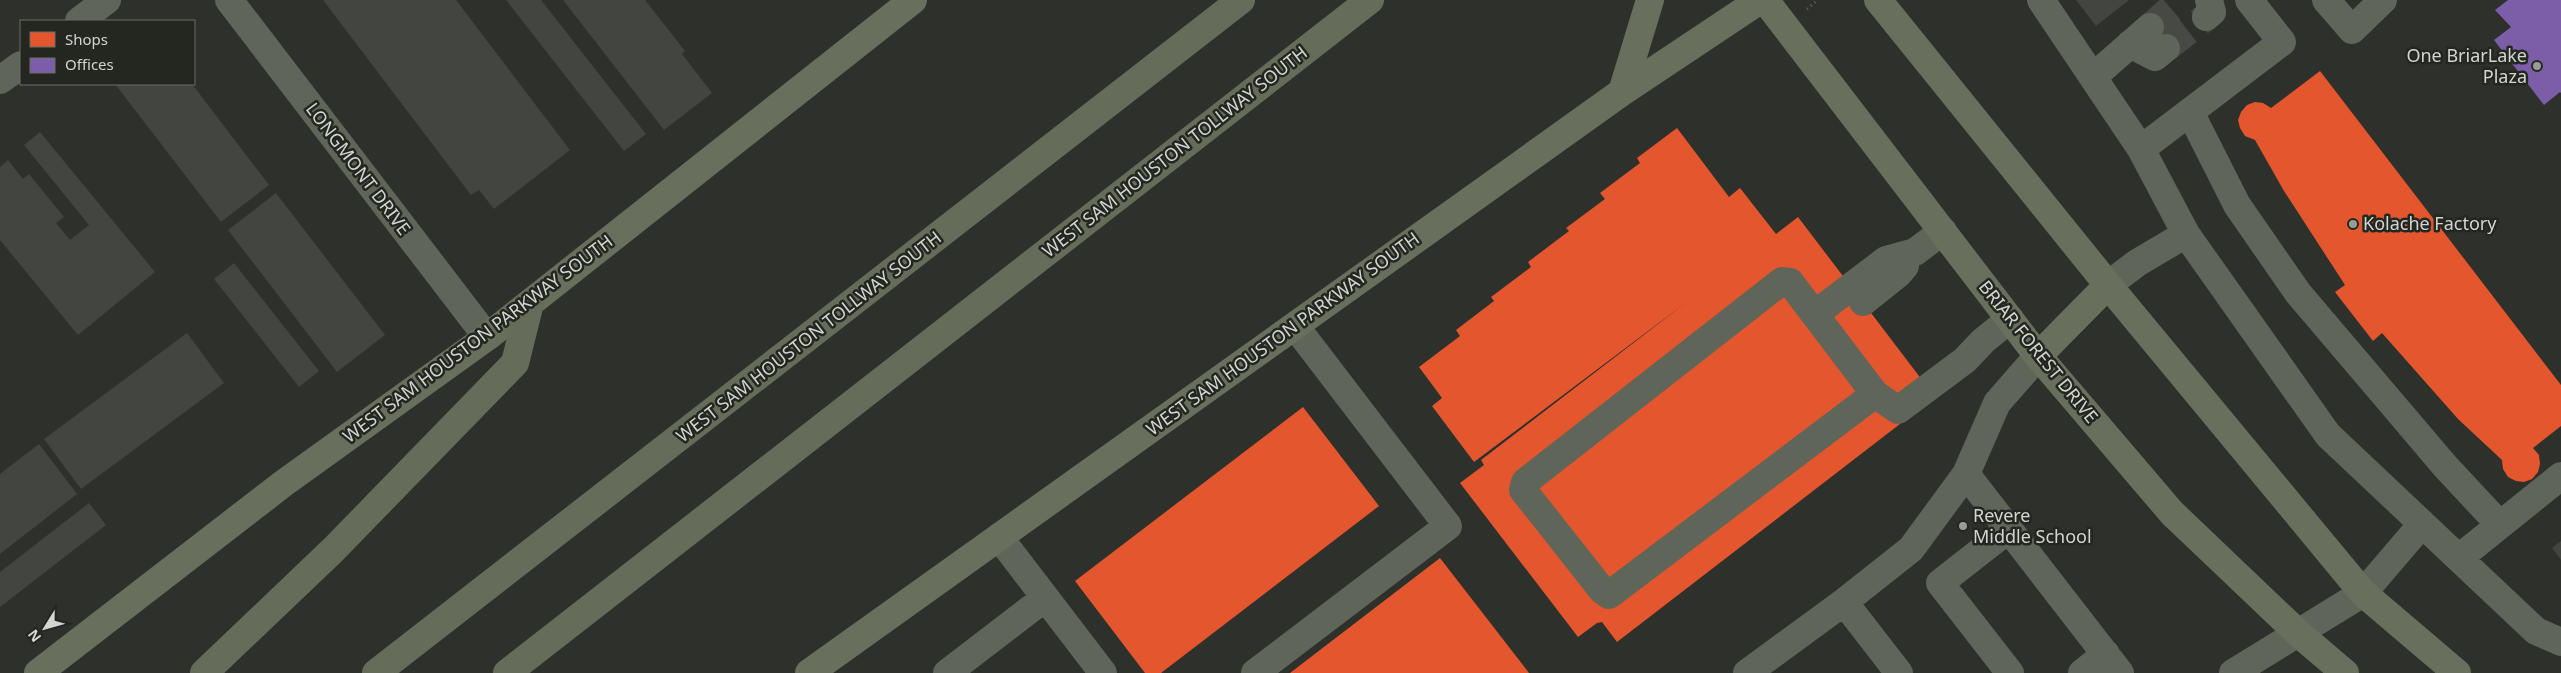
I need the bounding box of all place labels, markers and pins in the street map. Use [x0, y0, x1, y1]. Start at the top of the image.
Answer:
place label: One BriarLake Plaza [2406, 43, 2527, 88]
marker: One BriarLake Plaza [2531, 60, 2543, 72]
place label: Kolache Factory [2363, 211, 2497, 235]
marker: Kolache Factory [2347, 218, 2359, 230]
place label: Revere Middle School [1973, 503, 2092, 548]
marker: Revere Middle School [1957, 520, 1969, 532]

